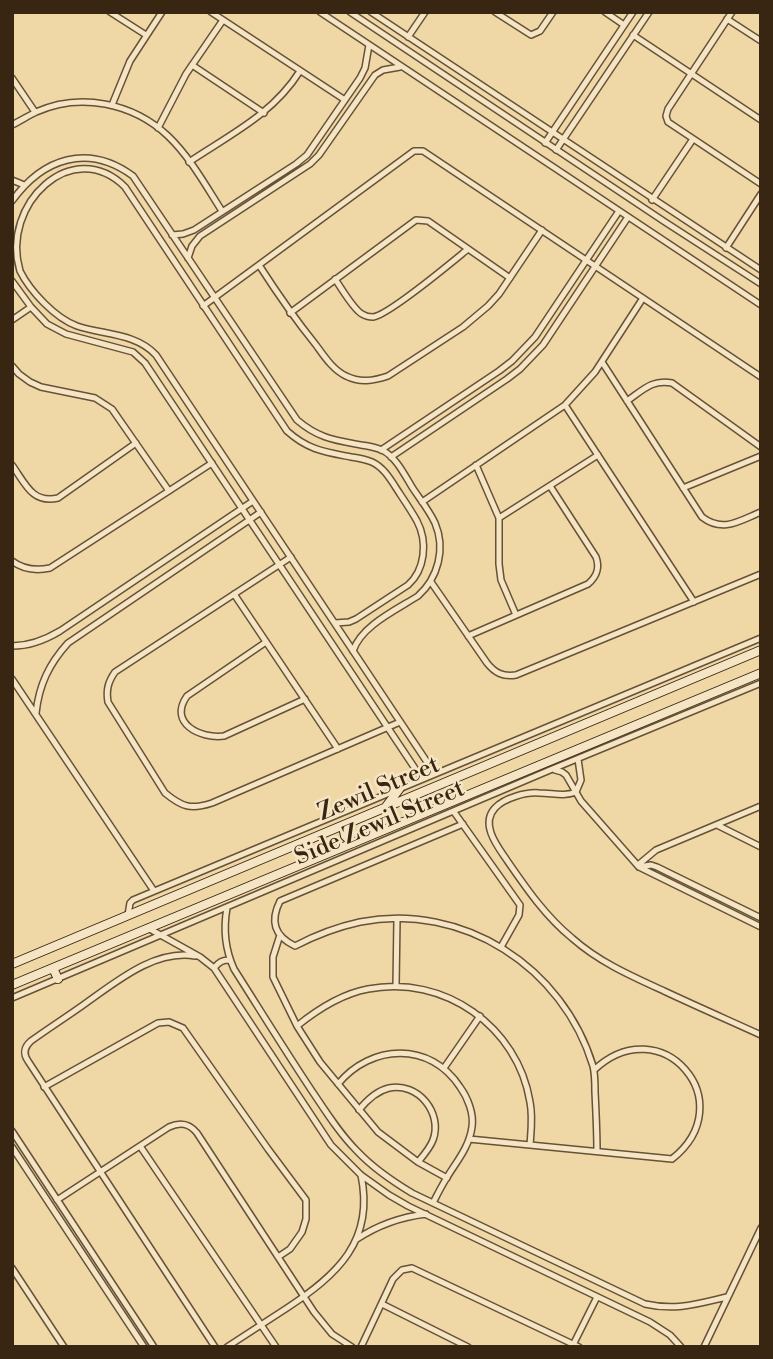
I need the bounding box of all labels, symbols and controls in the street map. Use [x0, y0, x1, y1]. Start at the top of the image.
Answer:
street label: Zewil Street [314, 751, 444, 829]
street label: Side Zewil Street [291, 775, 469, 873]

